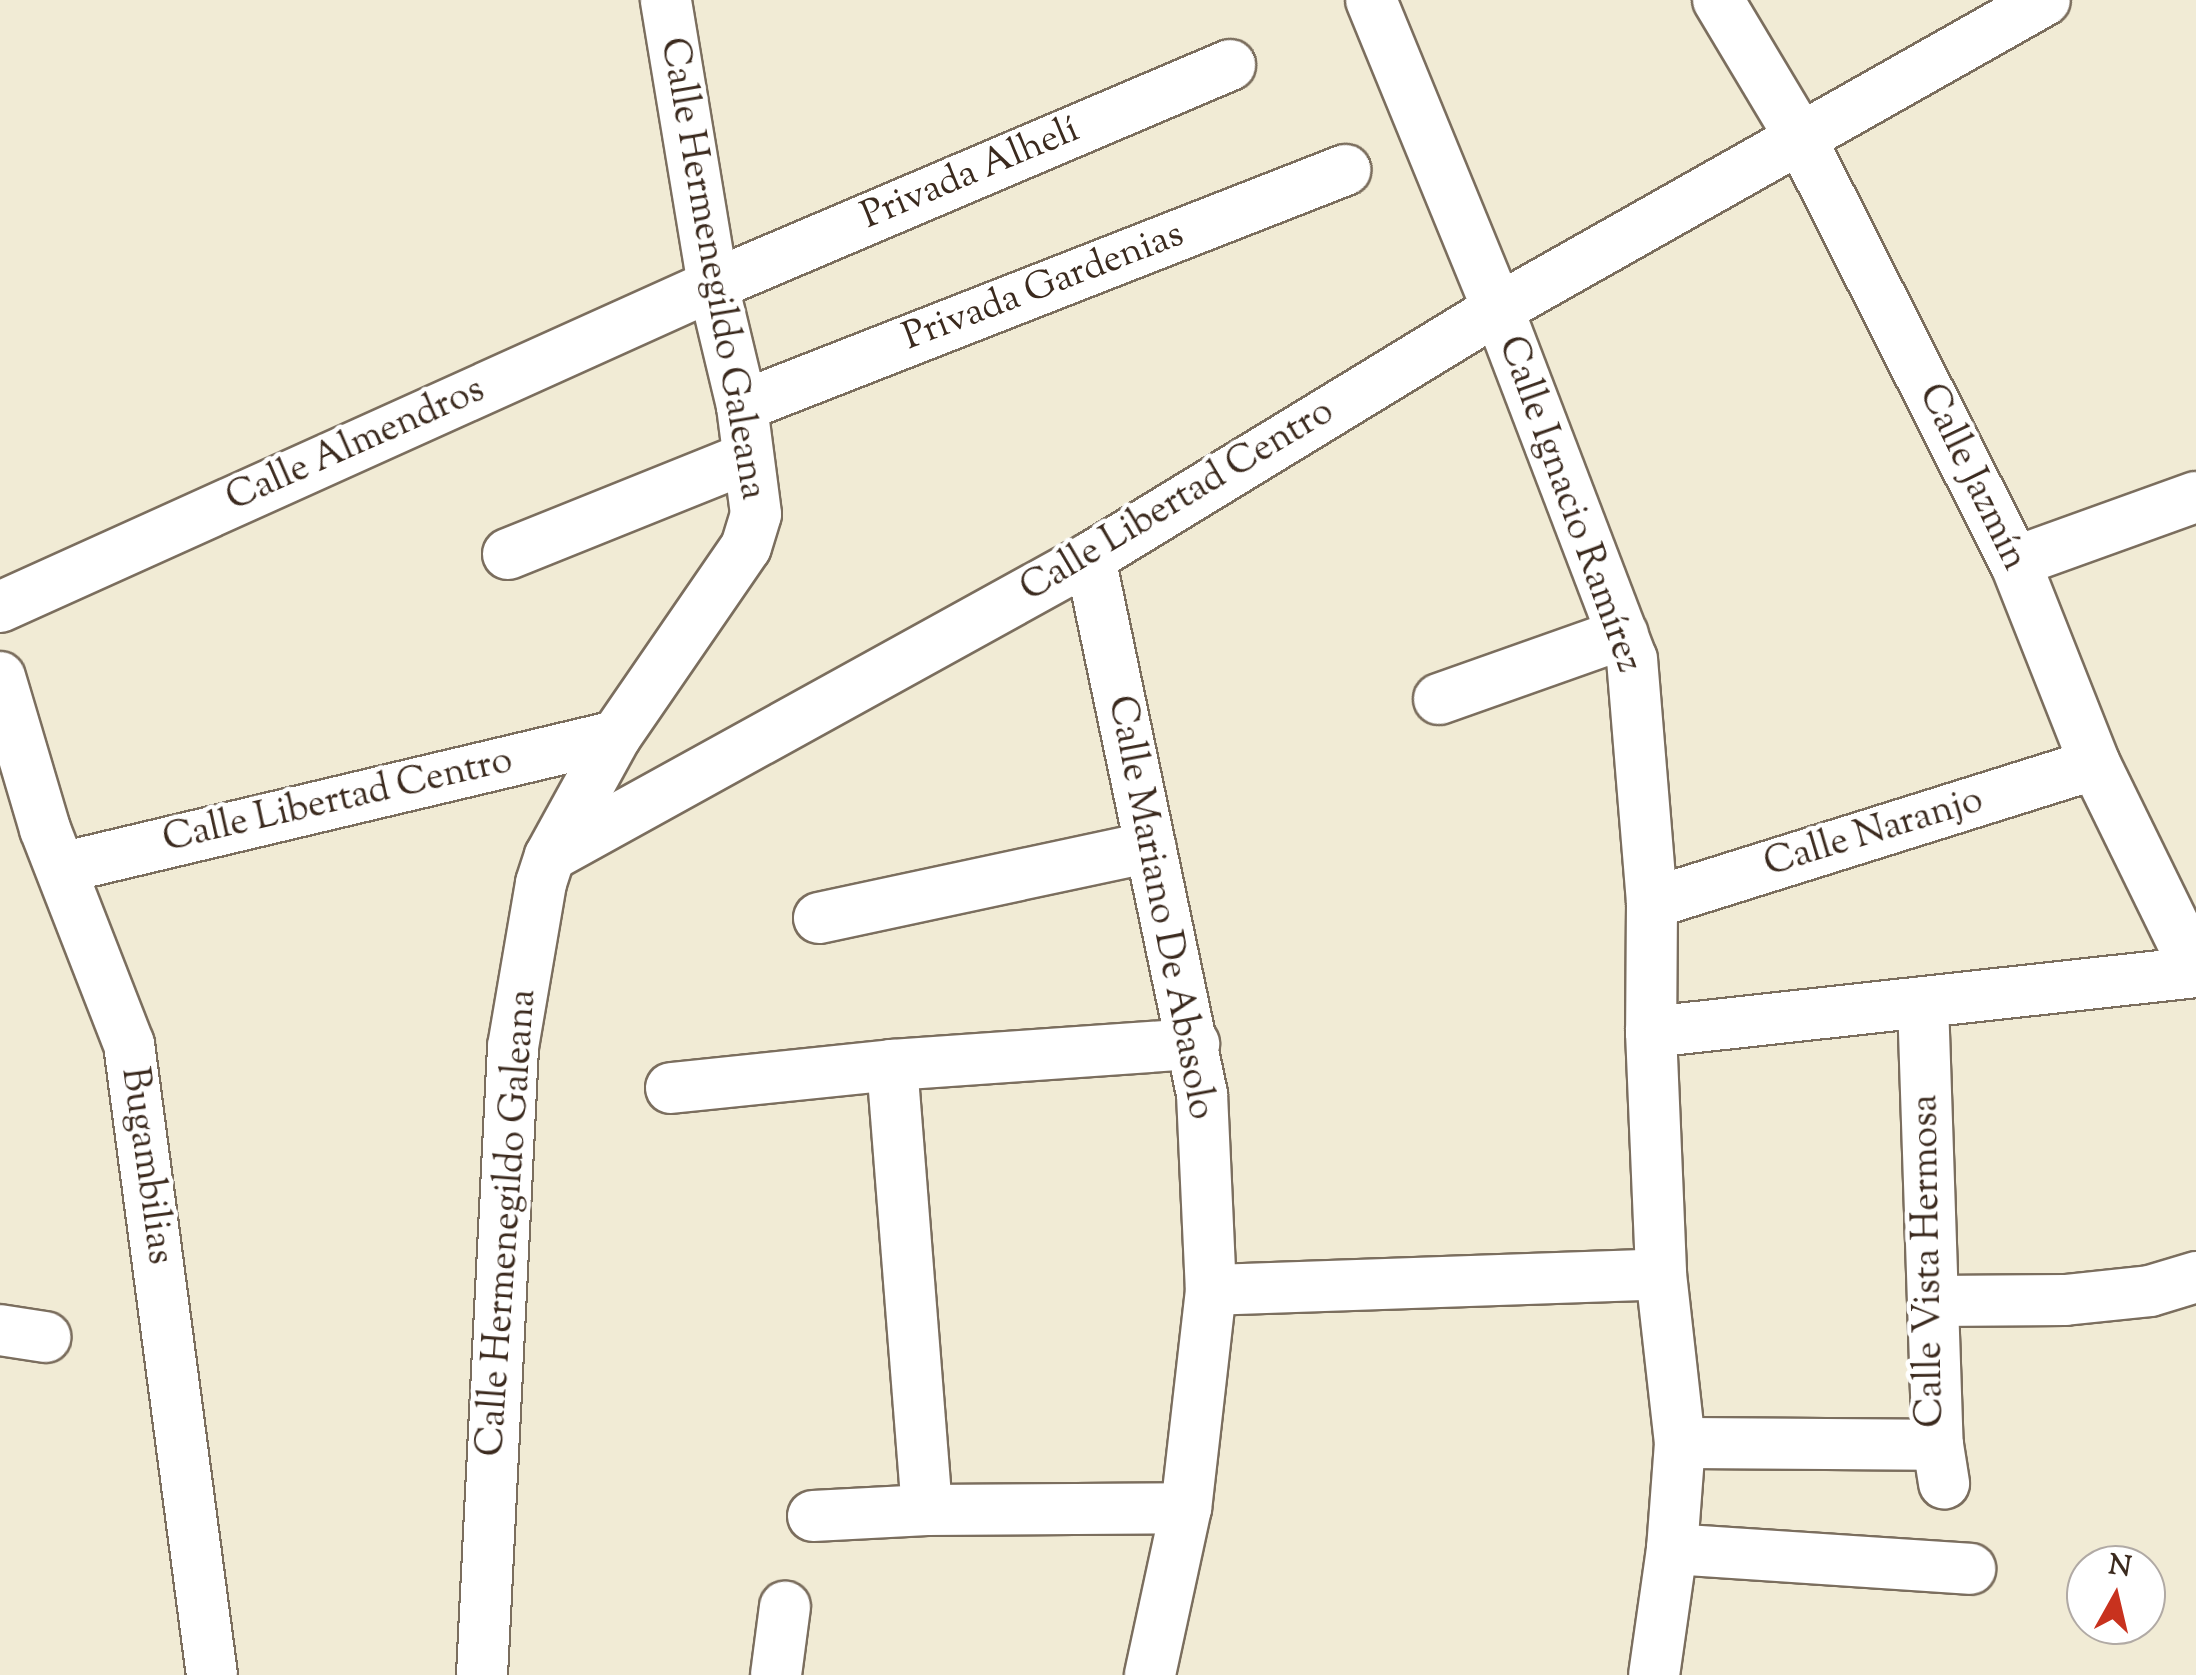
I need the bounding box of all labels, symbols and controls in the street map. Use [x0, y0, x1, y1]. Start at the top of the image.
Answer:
street label: Calle Hermenegildo Galeana [648, 34, 774, 504]
street label: Privada Alhelí [855, 109, 1087, 241]
street label: Privada Gardenias [897, 214, 1191, 362]
street label: Calle Ignacio Ramírez [1486, 331, 1650, 679]
street label: Calle Almendros [220, 369, 492, 523]
street label: Calle Jazmín [1906, 377, 2036, 579]
street label: Calle Libertad Centro [1013, 390, 1343, 614]
street label: Calle Mariano De Abasolo [1096, 692, 1222, 1124]
street label: Calle Libertad Centro [159, 740, 517, 864]
street label: Calle Naranjo [1759, 779, 1989, 889]
street label: Calle Hermenegildo Galeana [470, 988, 548, 1458]
street label: Bugambilias [109, 1065, 181, 1267]
street label: Calle Vista Hermosa [1904, 1094, 1956, 1428]
north arrow [2066, 1545, 2166, 1645]
text: N [2106, 1546, 2134, 1589]

